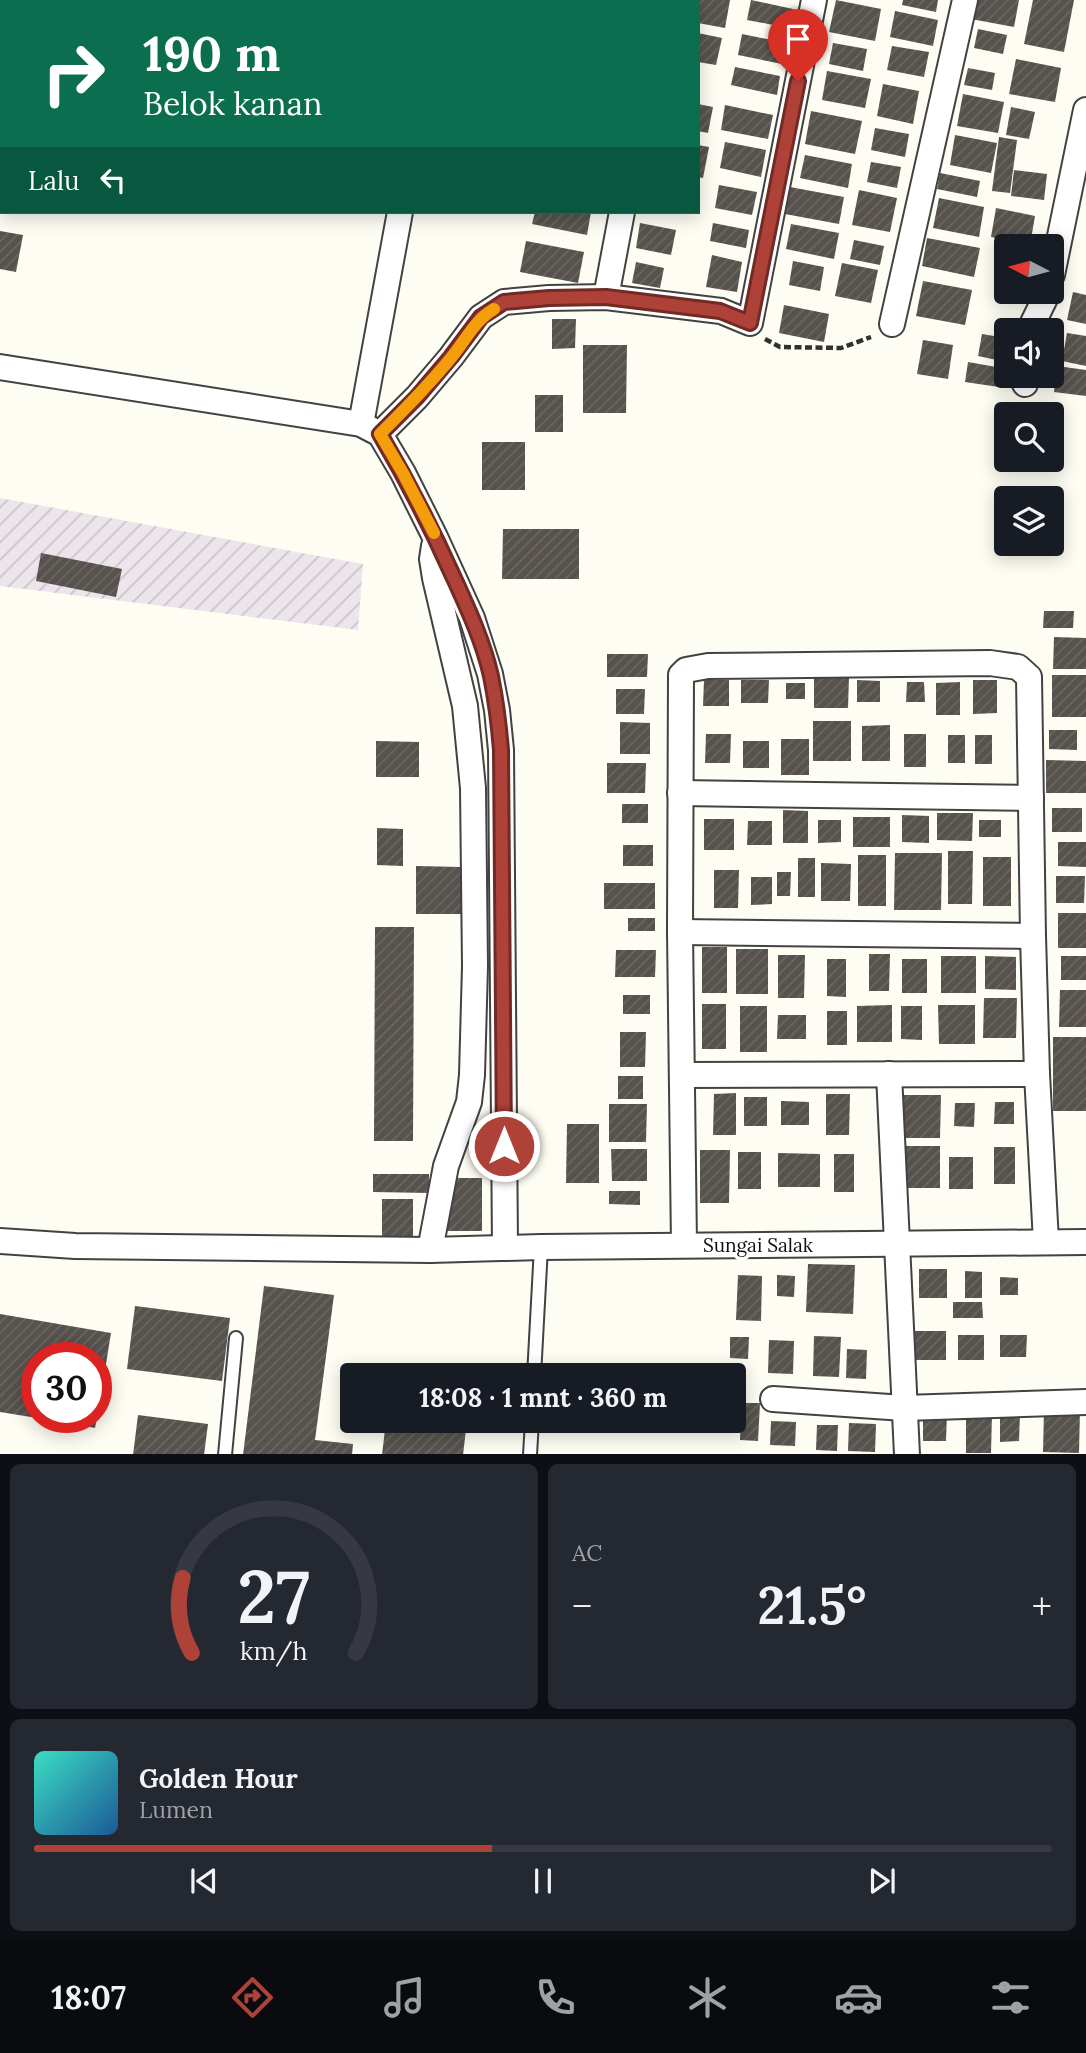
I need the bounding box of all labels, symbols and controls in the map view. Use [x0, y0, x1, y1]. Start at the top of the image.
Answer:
pin [768, 9, 828, 81]
icon: arrive [779, 20, 817, 58]
text: 190 m [143, 22, 280, 84]
icon: right [28, 28, 119, 119]
text: Belok kanan [143, 83, 322, 124]
icon: left [94, 161, 132, 199]
text: Lalu [28, 164, 80, 197]
north arrow [994, 234, 1064, 304]
map controls [994, 234, 1064, 556]
button: sound [994, 318, 1064, 388]
button: search [994, 402, 1064, 472]
button: layers [994, 486, 1064, 556]
position arrow [467, 1109, 541, 1183]
street label: Sungai Salak [703, 1233, 814, 1257]
speed limit sign: 30 [21, 1342, 112, 1433]
text: 18:08 · 1 mnt · 360 m [419, 1381, 667, 1414]
text: AC [572, 1538, 602, 1567]
text: 27 [238, 1550, 310, 1643]
text: 21.5° [758, 1572, 866, 1638]
text: − [572, 1582, 592, 1630]
text: + [1032, 1582, 1052, 1630]
text: km/h [240, 1634, 308, 1666]
text: Golden Hour [139, 1762, 298, 1795]
text: Lumen [139, 1795, 213, 1824]
icon: previous [185, 1862, 223, 1900]
icon: pause [524, 1862, 562, 1900]
icon: next [863, 1862, 901, 1900]
icon: directions [228, 1973, 277, 2022]
icon: music [380, 1973, 429, 2022]
icon: phone [531, 1973, 580, 2022]
icon: climate [683, 1973, 732, 2022]
icon: car [834, 1973, 883, 2022]
icon: filters [986, 1973, 1035, 2022]
text: 18:07 [51, 1977, 126, 2018]

